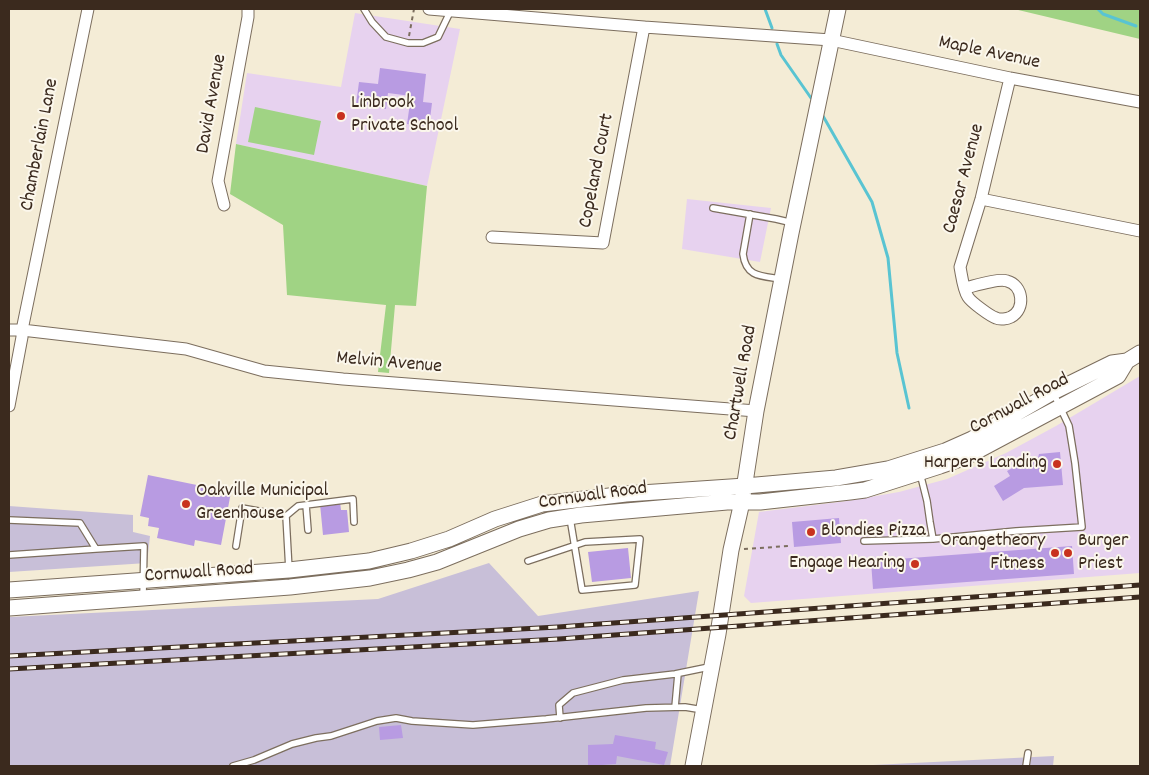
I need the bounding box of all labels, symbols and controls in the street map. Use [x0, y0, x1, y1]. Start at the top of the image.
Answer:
street label: Maple Avenue [936, 32, 1042, 76]
street label: David Avenue [192, 52, 234, 156]
street label: Chamberlain Lane [16, 77, 66, 213]
place label: Linbrook Private School [351, 92, 458, 139]
marker: Linbrook Private School [335, 110, 347, 122]
street label: Copeland Court [575, 112, 621, 230]
street label: Caesar Avenue [939, 122, 991, 236]
street label: Chartwell Road [720, 324, 764, 442]
street label: Melvin Avenue [335, 347, 443, 381]
street label: Cornwall Road [966, 369, 1074, 441]
place label: Harpers Landing [924, 452, 1047, 476]
marker: Harpers Landing [1051, 458, 1063, 470]
street label: Cornwall Road [537, 478, 649, 516]
place label: Oakville Municipal Greenhouse [196, 480, 328, 527]
marker: Oakville Municipal Greenhouse [180, 498, 192, 510]
place label: Blondies Pizza [821, 520, 926, 544]
marker: Blondies Pizza [805, 526, 817, 538]
place label: Orangetheory Fitness [940, 530, 1045, 577]
place label: Burger Priest [1078, 530, 1128, 577]
marker: Orangetheory Fitness [1049, 547, 1061, 559]
marker: Burger Priest [1062, 547, 1074, 559]
place label: Engage Hearing [789, 552, 905, 576]
street label: Cornwall Road [144, 558, 254, 590]
marker: Engage Hearing [909, 558, 921, 570]

